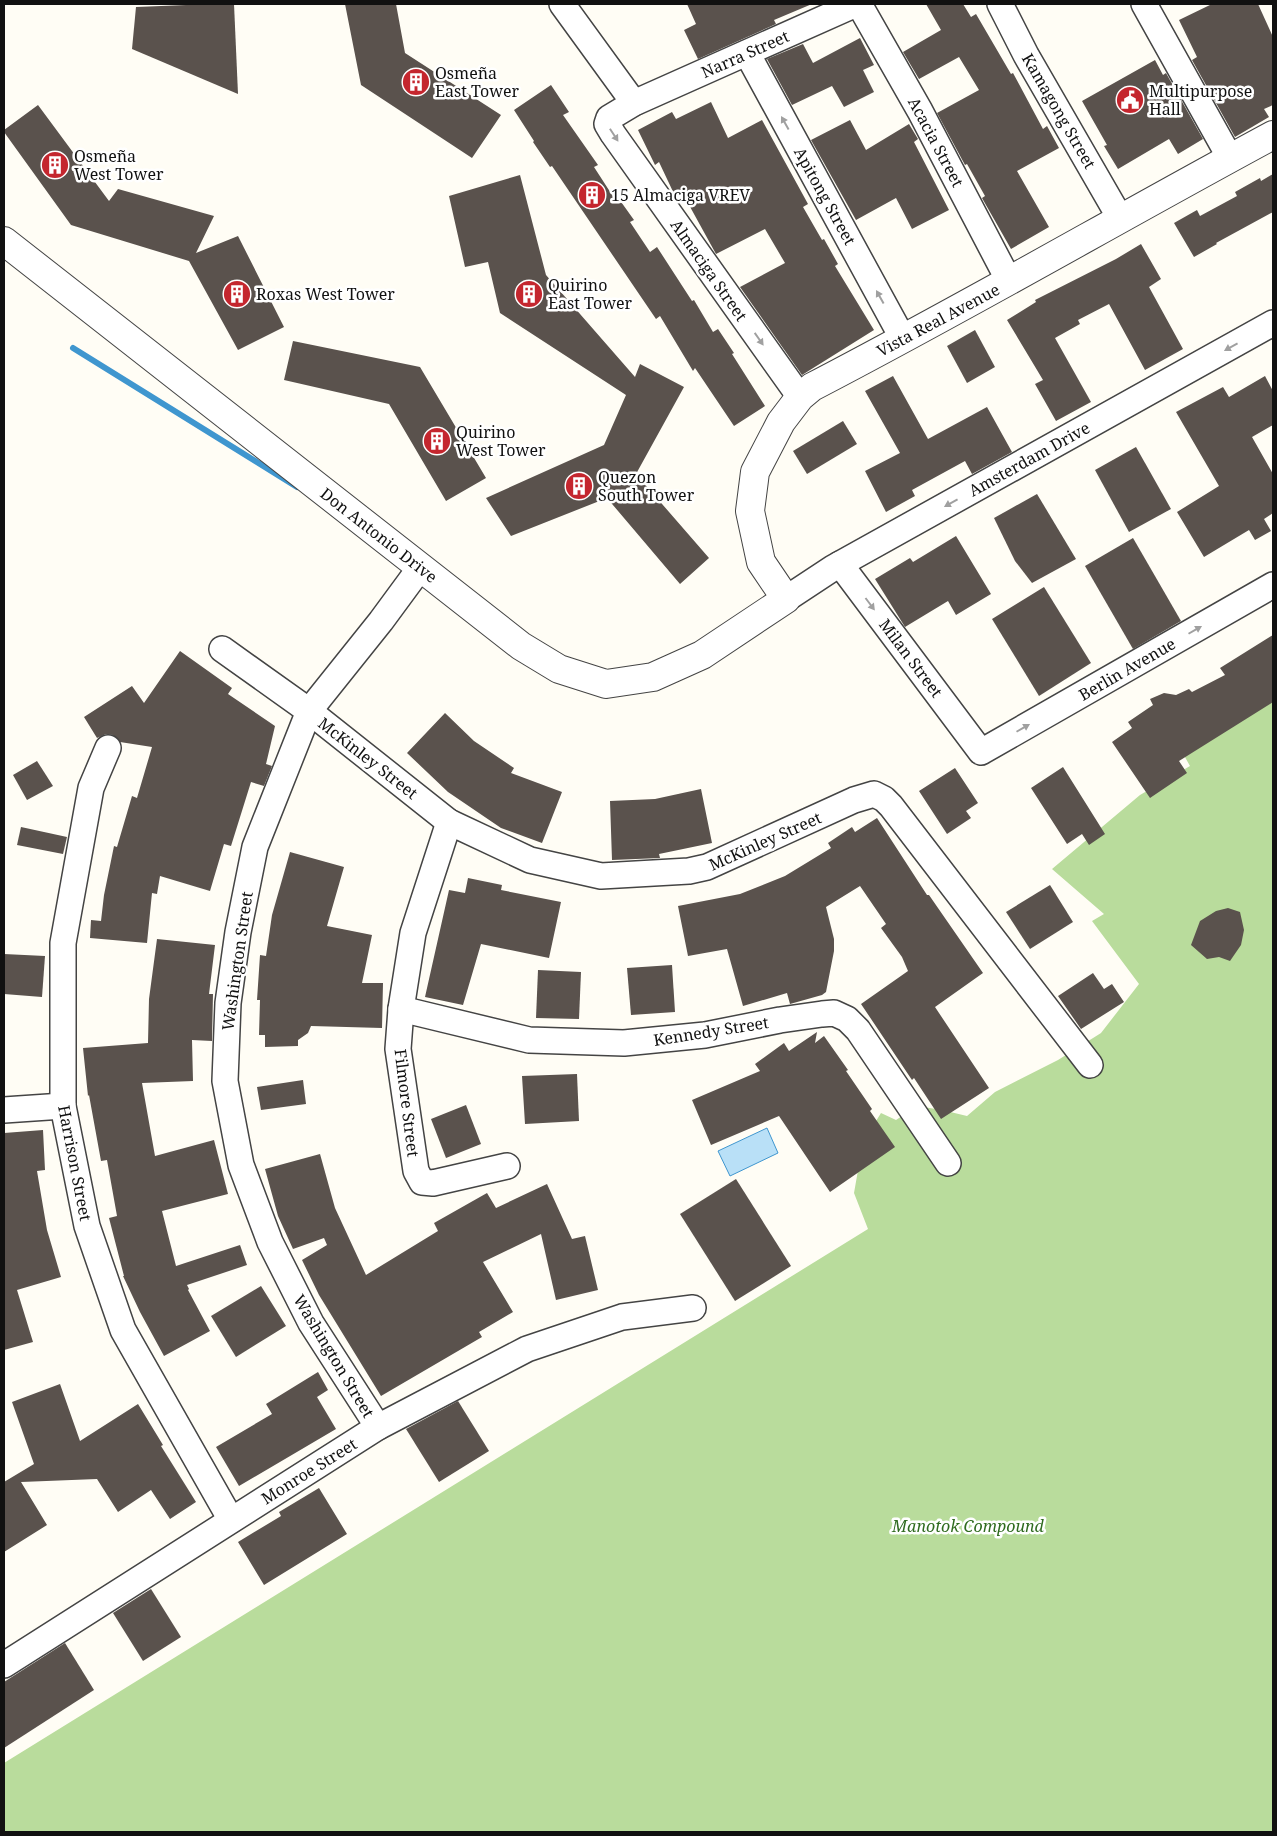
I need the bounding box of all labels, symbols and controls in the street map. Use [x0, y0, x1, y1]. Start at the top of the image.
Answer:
street label: Narra Street [698, 25, 793, 83]
street label: Kamagong Street [1017, 49, 1101, 173]
place label: Osmeña East Tower [435, 62, 520, 102]
building icon: Osmeña East Tower [401, 67, 431, 97]
place label: Multipurpose Hall [1149, 80, 1252, 120]
public building icon: Multipurpose Hall [1115, 85, 1145, 115]
street label: Acacia Street [903, 93, 969, 191]
one-way arrow [781, 116, 789, 130]
one-way arrow [609, 129, 619, 142]
street label: Apitong Street [789, 143, 861, 249]
place label: Osmeña West Tower [74, 145, 164, 185]
building icon: Osmeña West Tower [40, 150, 70, 180]
building icon: 15 Almaciga VREV [577, 180, 607, 210]
place label: 15 Almaciga VREV [611, 184, 750, 206]
street label: Almaciga Street [666, 215, 753, 326]
place label: Quirino East Tower [548, 274, 633, 314]
street label: Vista Real Avenue [873, 278, 1003, 362]
building icon: Roxas West Tower [222, 279, 252, 309]
building icon: Quirino East Tower [514, 279, 544, 309]
place label: Roxas West Tower [256, 283, 395, 305]
one-way arrow [875, 290, 884, 303]
one-way arrow [754, 332, 764, 346]
one-way arrow [1224, 342, 1237, 351]
street label: Amsterdam Drive [964, 417, 1094, 501]
place label: Quirino West Tower [456, 421, 546, 461]
building icon: Quirino West Tower [422, 426, 452, 456]
place label: Quezon South Tower [598, 466, 695, 506]
building icon: Quezon South Tower [564, 471, 594, 501]
street label: Don Antonio Drive [316, 482, 442, 588]
one-way arrow [945, 498, 958, 507]
one-way arrow [864, 597, 875, 610]
street label: Milan Street [874, 614, 948, 702]
one-way arrow [1187, 626, 1202, 634]
street label: Berlin Avenue [1075, 632, 1179, 706]
street label: McKinley Street [314, 712, 423, 804]
one-way arrow [1016, 724, 1031, 732]
street label: McKinley Street [705, 806, 825, 876]
street label: Washington Street [216, 890, 258, 1032]
street label: Kennedy Street [652, 1011, 771, 1051]
street label: Filmore Street [389, 1048, 425, 1159]
street label: Harrison Street [53, 1103, 97, 1223]
street label: Washington Street [289, 1290, 380, 1422]
street label: Monroe Street [257, 1433, 361, 1509]
park label: Manotok Compound [891, 1515, 1045, 1537]

